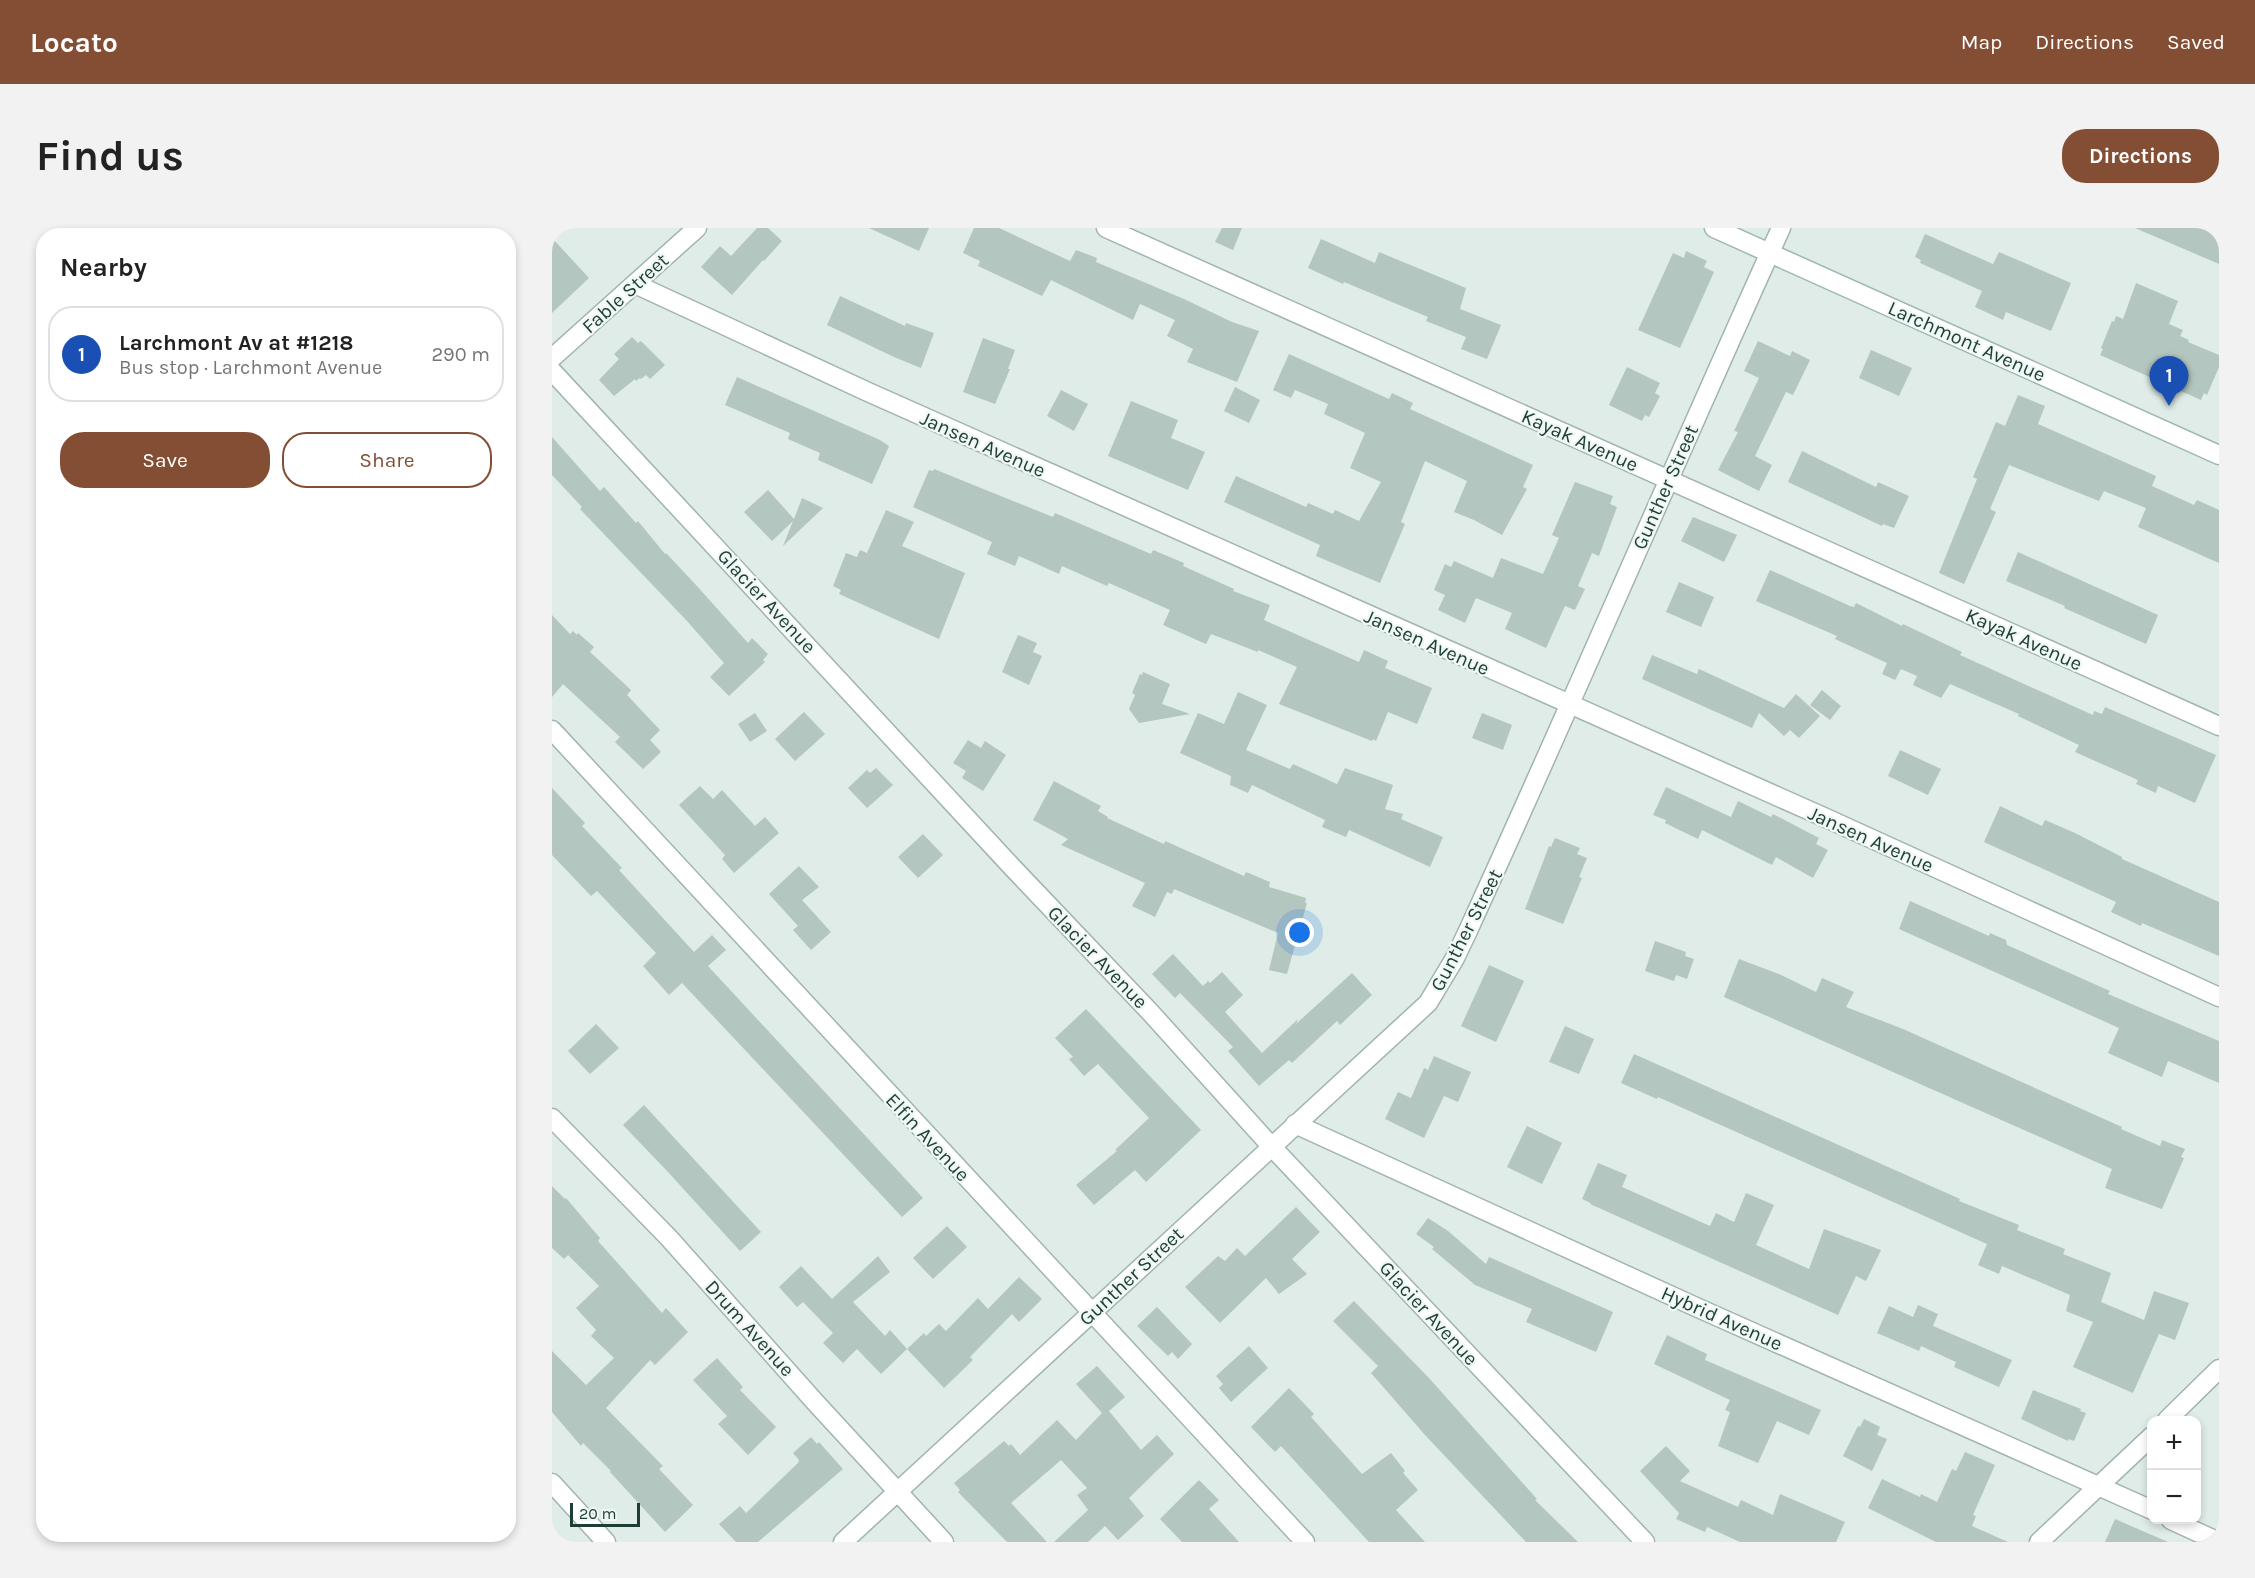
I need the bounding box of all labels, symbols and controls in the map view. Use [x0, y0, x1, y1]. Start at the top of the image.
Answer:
text: Locato [30, 26, 118, 59]
text: Map [1961, 30, 2002, 54]
text: Directions [2035, 30, 2134, 54]
text: Saved [2167, 30, 2225, 54]
button: Directions [2062, 129, 2219, 183]
text: Find us [36, 131, 184, 181]
street label: Fable Street [577, 248, 674, 338]
text: Nearby [60, 252, 147, 283]
street label: Larchmont Avenue [1885, 296, 2049, 386]
text: Larchmont Av at #1218 [119, 330, 354, 356]
text: 1 [78, 343, 85, 366]
text: 290 m [431, 343, 490, 366]
text: Bus stop · Larchmont Avenue [119, 356, 382, 379]
pin: 1 [2150, 356, 2188, 406]
street label: Kayak Avenue [1518, 404, 1642, 476]
street label: Jansen Avenue [917, 407, 1049, 482]
street label: Gunther Street [1628, 421, 1703, 553]
button: Save [60, 432, 270, 488]
button: Share [282, 432, 492, 488]
street label: Glacier Avenue [713, 545, 821, 658]
street label: Kayak Avenue [1962, 603, 2086, 675]
street label: Jansen Avenue [1361, 605, 1493, 680]
street label: Jansen Avenue [1805, 802, 1937, 877]
street label: Gunther Street [1426, 865, 1507, 995]
street label: Glacier Avenue [1043, 901, 1152, 1013]
your location [1285, 918, 1314, 947]
street label: Elfin Avenue [881, 1088, 974, 1186]
street label: Gunther Street [1075, 1222, 1188, 1330]
street label: Glacier Avenue [1375, 1257, 1483, 1370]
street label: Drum Avenue [700, 1275, 799, 1381]
street label: Hybrid Avenue [1658, 1281, 1786, 1355]
map controls [2147, 1416, 2201, 1524]
button: + [2147, 1416, 2201, 1470]
button: − [2147, 1470, 2201, 1524]
scale bar [570, 1500, 640, 1528]
text: 20 m [579, 1504, 617, 1523]

